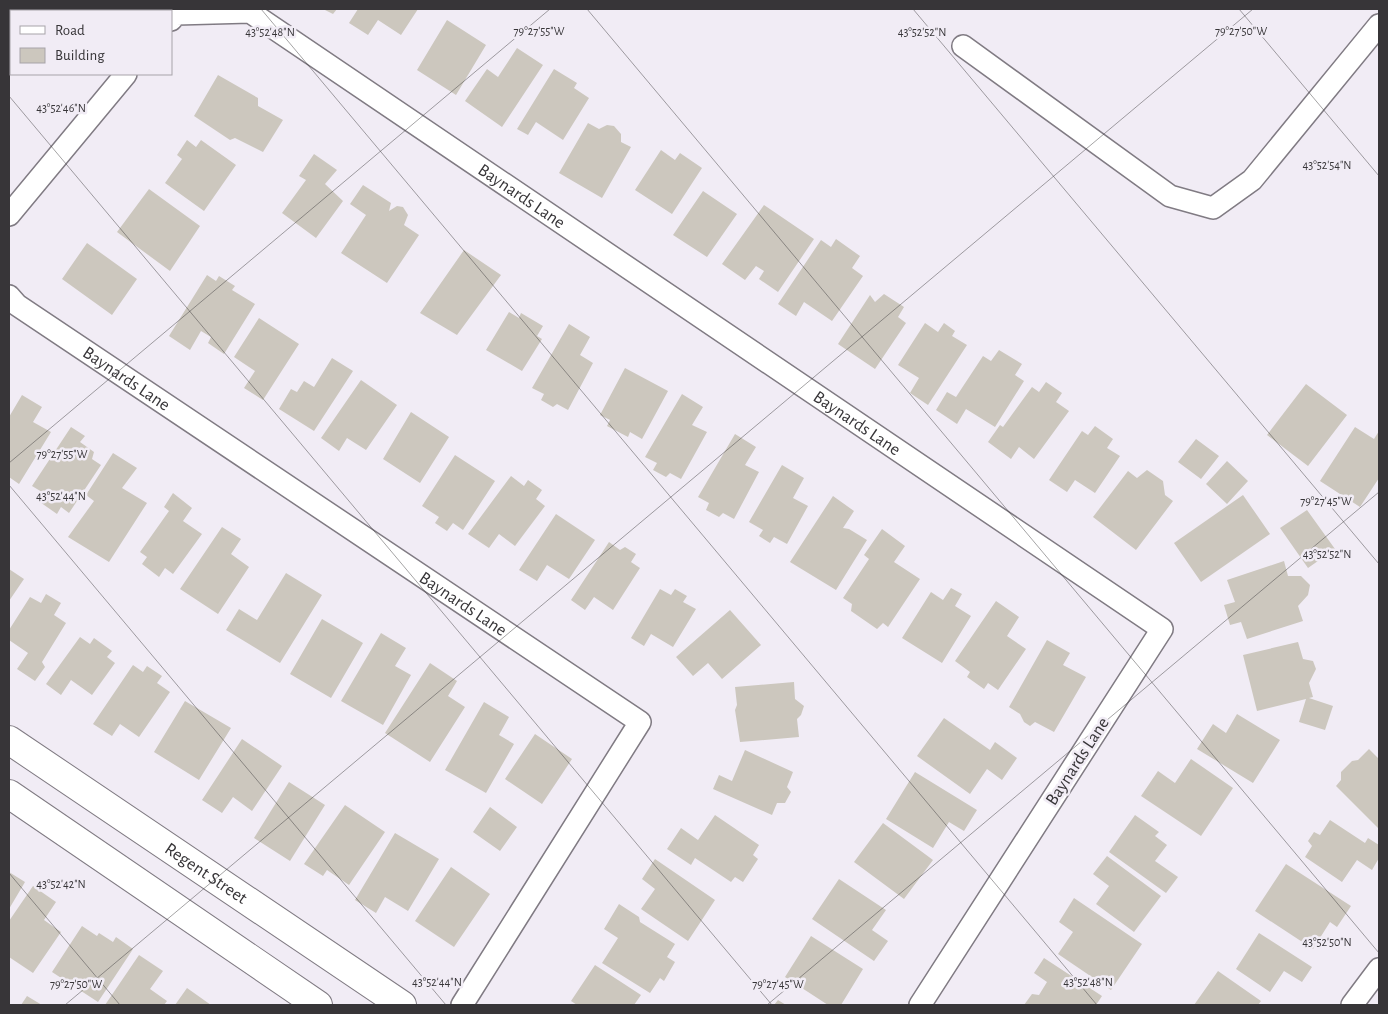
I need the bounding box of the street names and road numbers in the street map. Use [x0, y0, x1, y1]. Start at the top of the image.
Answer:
street label: Baynards Lane [474, 161, 568, 232]
street label: Baynards Lane [79, 344, 173, 415]
street label: Baynards Lane [810, 388, 904, 459]
street label: Baynards Lane [416, 569, 510, 640]
street label: Baynards Lane [1043, 714, 1113, 809]
street label: Regent Street [161, 840, 250, 908]

